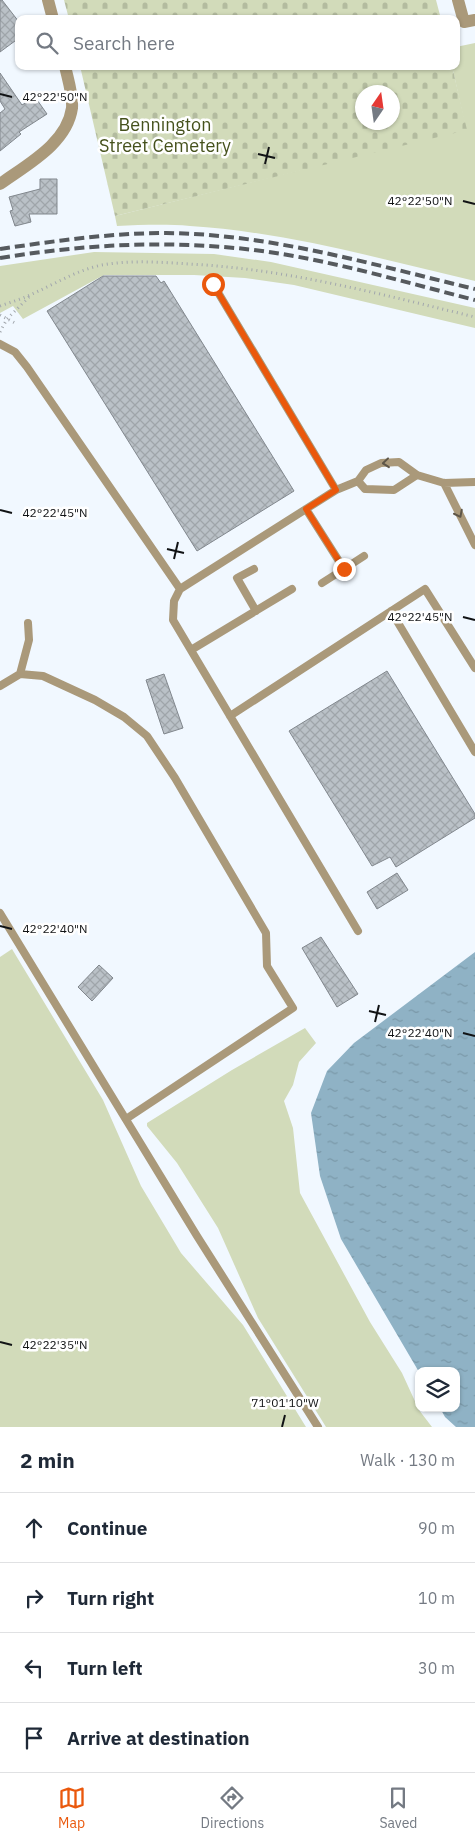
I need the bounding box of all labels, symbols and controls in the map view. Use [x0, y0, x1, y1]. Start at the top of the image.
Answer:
search box [15, 15, 460, 70]
icon: search [33, 29, 61, 57]
text: Search here [73, 31, 175, 55]
north arrow [355, 85, 400, 130]
text: 42°22'50"N [22, 89, 88, 104]
park label: Bennington Street Cemetery [99, 113, 231, 157]
text: 42°22'50"N [387, 193, 453, 208]
route start [202, 273, 225, 296]
one-way arrow [382, 457, 390, 468]
text: 42°22'45"N [22, 505, 88, 520]
one-way arrow [453, 509, 463, 518]
route end [333, 558, 356, 581]
text: 42°22'45"N [387, 609, 453, 624]
text: 42°22'40"N [22, 921, 88, 936]
text: 42°22'40"N [387, 1025, 453, 1040]
text: 42°22'35"N [22, 1337, 88, 1352]
map controls [415, 1367, 460, 1412]
button: layers [415, 1367, 460, 1412]
text: 71°01'10"W [251, 1395, 319, 1410]
text: 2 min [20, 1446, 75, 1474]
text: Walk · 130 m [360, 1450, 455, 1470]
icon: ahead [20, 1514, 48, 1542]
text: Continue [67, 1516, 147, 1540]
text: 90 m [418, 1518, 455, 1538]
icon: right [20, 1584, 48, 1612]
text: Turn right [67, 1586, 154, 1610]
text: 10 m [418, 1588, 455, 1608]
icon: left [20, 1654, 48, 1682]
text: Turn left [67, 1656, 143, 1680]
text: 30 m [418, 1658, 455, 1678]
icon: arrive [20, 1724, 48, 1752]
text: Arrive at destination [67, 1726, 250, 1750]
tab: Map [58, 1784, 86, 1832]
tab: Directions [201, 1784, 264, 1832]
tab: Saved [379, 1784, 417, 1832]

